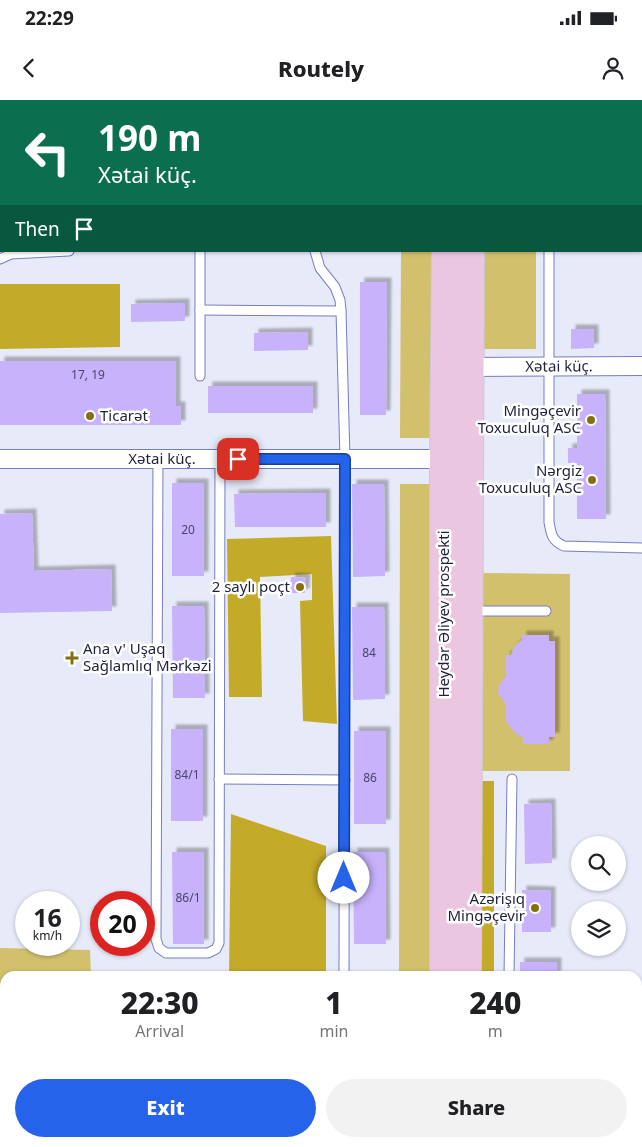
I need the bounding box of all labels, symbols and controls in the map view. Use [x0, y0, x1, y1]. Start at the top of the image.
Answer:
text: 22:29 [25, 5, 74, 31]
text: Routely [278, 53, 364, 83]
icon: back [15, 54, 43, 82]
icon: person [599, 54, 627, 82]
text: 190 m [98, 114, 201, 161]
icon: left [15, 120, 80, 185]
text: Xətai küç. [98, 159, 197, 189]
icon: arrive [70, 215, 98, 243]
text: Then [15, 216, 60, 242]
street label: Xətai küç. [525, 355, 593, 376]
house number: 17, 19 [71, 366, 105, 383]
place label: Mingəçevir Toxuculuq ASC [478, 400, 582, 437]
place label: Ticarət [100, 405, 148, 425]
marker: Ticarət [84, 410, 96, 422]
marker: Mingəçevir Toxuculuq ASC [585, 414, 597, 426]
pin [217, 438, 259, 480]
icon: arrive [224, 445, 252, 473]
street label: Xətai küç. [128, 448, 196, 468]
place label: Nərgiz Toxuculuq ASC [479, 460, 583, 497]
marker: Nərgiz Toxuculuq ASC [586, 474, 598, 486]
house number: 20 [181, 521, 195, 538]
street label: Heydər Əliyev prospekti [433, 530, 453, 698]
place label: 2 saylı poçt [212, 576, 291, 596]
marker: 2 saylı poçt [294, 581, 306, 593]
place label: Ana v' Uşaq Sağlamlıq Mərkəzi [83, 638, 212, 675]
house number: 84 [362, 644, 376, 661]
marker: Ana v' Uşaq Sağlamlıq Mərkəzi [65, 651, 79, 665]
house number: 84/1 [174, 766, 200, 783]
house number: 86 [363, 769, 377, 786]
map controls [571, 836, 626, 956]
button: search [571, 836, 626, 891]
position arrow [317, 851, 369, 903]
place label: Azərişıq Mingəçevir [448, 888, 525, 925]
house number: 86/1 [175, 889, 201, 906]
speed limit sign: 20 [90, 891, 155, 956]
text: 16 [33, 900, 62, 934]
button: layers [571, 901, 626, 956]
marker: Azərişıq Mingəçevir [529, 902, 541, 914]
text: km/h [33, 927, 62, 944]
text: 22:30 [121, 982, 199, 1023]
text: 1 [325, 982, 343, 1023]
text: 240 [469, 982, 521, 1023]
text: Arrival [135, 1020, 184, 1042]
text: min [319, 1020, 348, 1042]
text: m [488, 1020, 503, 1042]
button: Exit [15, 1079, 316, 1137]
button: Share [326, 1079, 627, 1137]

